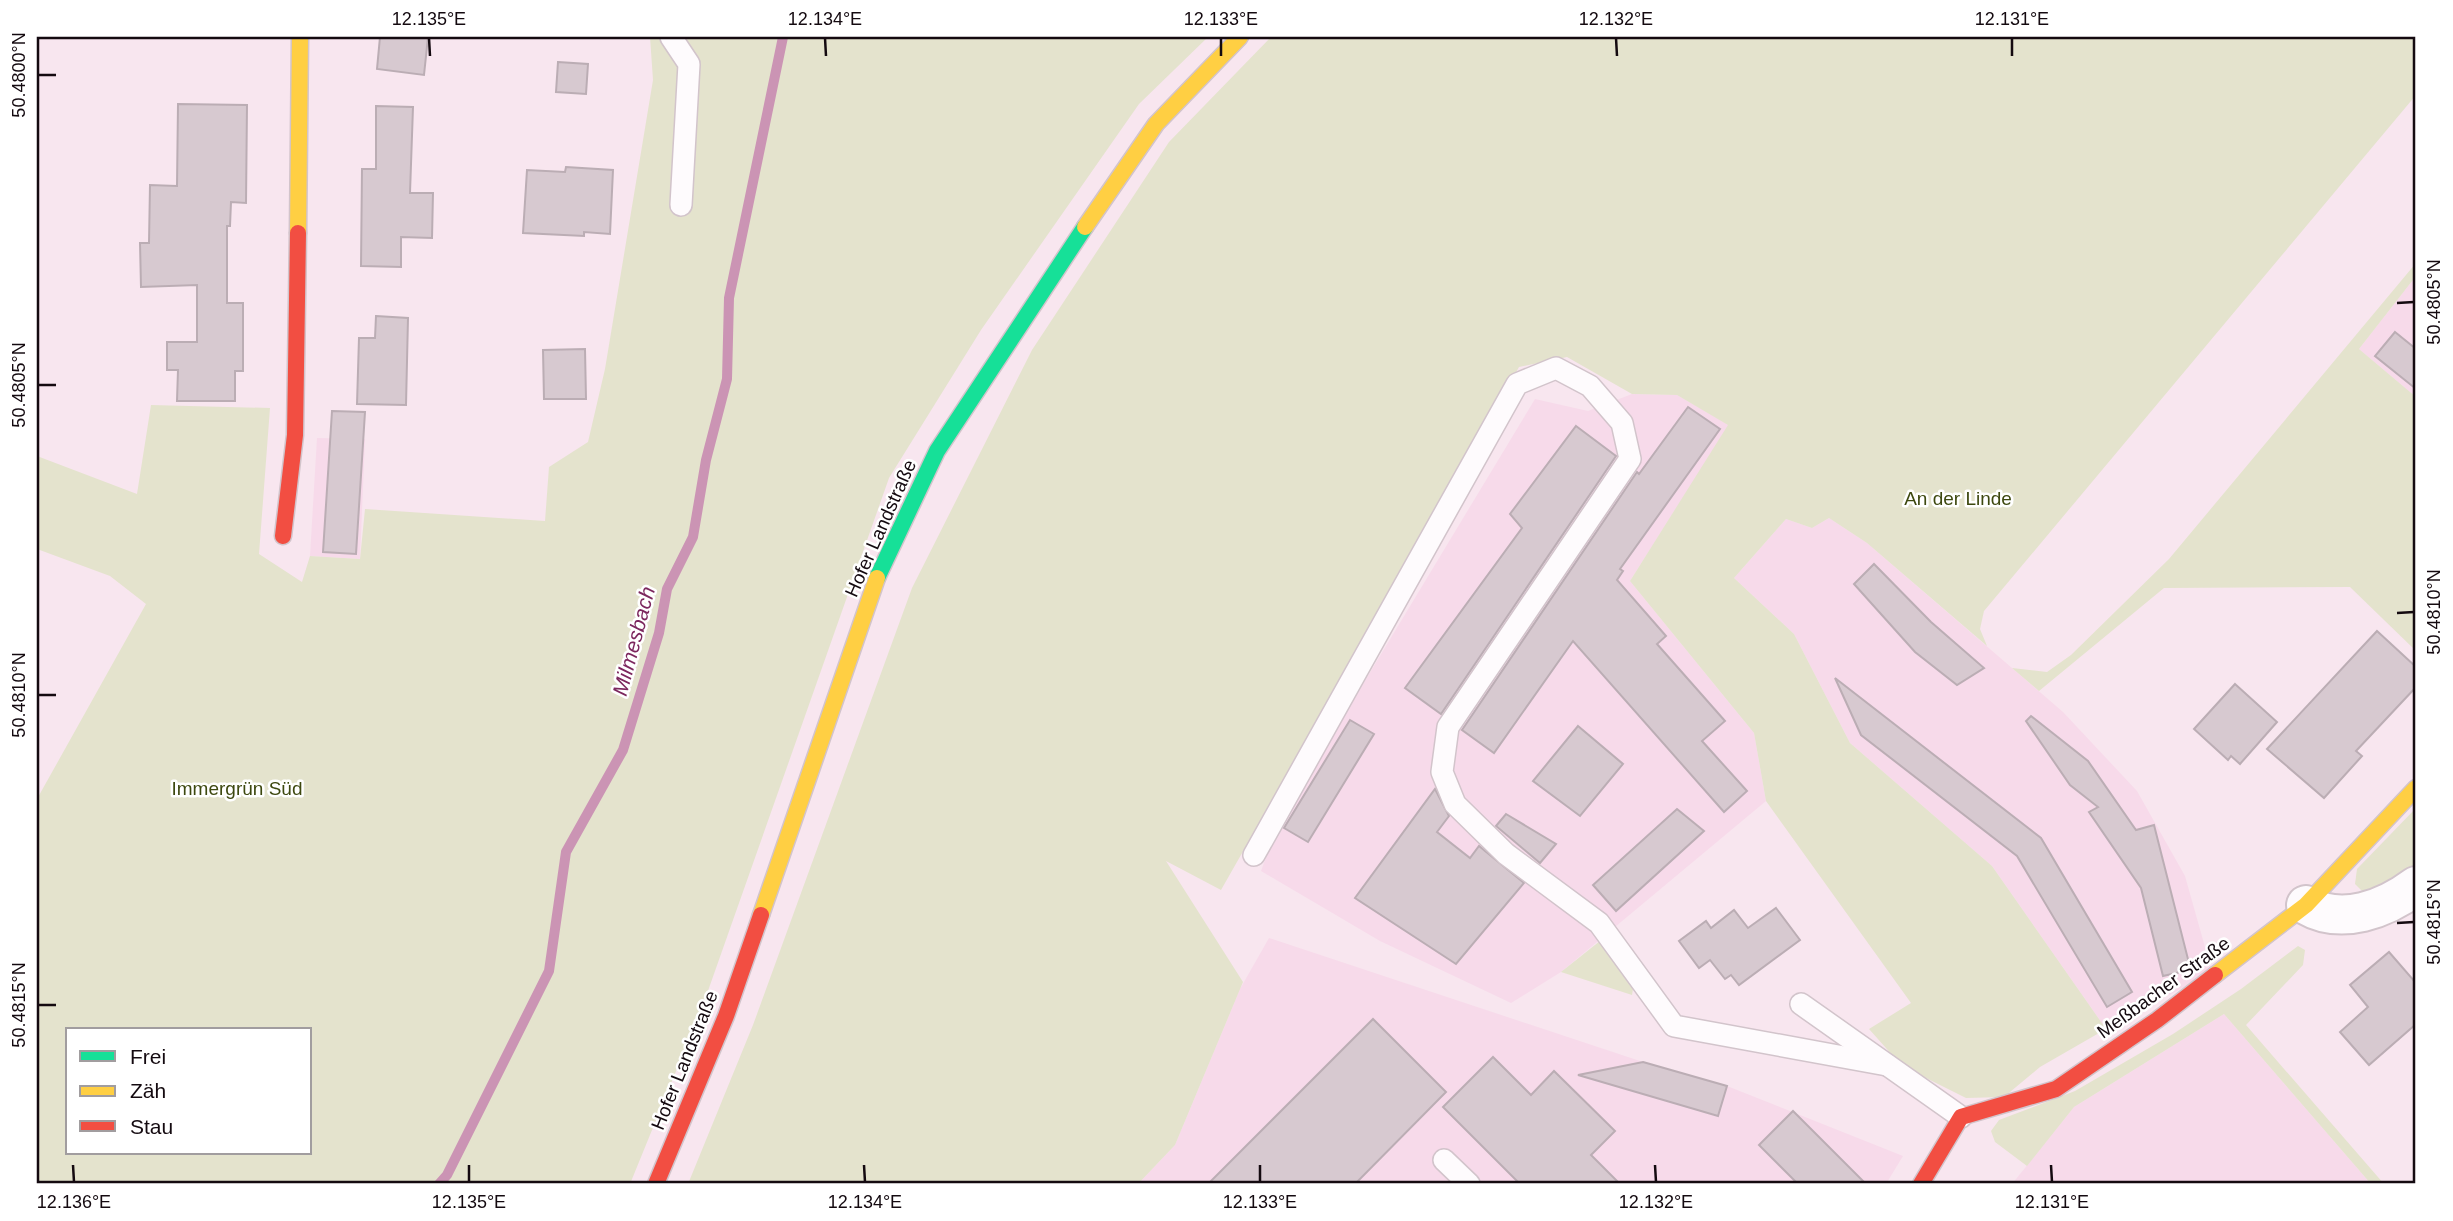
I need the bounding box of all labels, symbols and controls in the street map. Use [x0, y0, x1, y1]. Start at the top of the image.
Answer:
text: 12.135°E [392, 9, 466, 29]
text: 12.134°E [788, 9, 862, 29]
text: 12.133°E [1184, 9, 1258, 29]
text: 12.132°E [1579, 9, 1653, 29]
text: 12.131°E [1975, 9, 2049, 29]
text: 50.4800°N [9, 32, 29, 118]
text: 50.4805°N [2424, 259, 2444, 345]
text: 50.4805°N [9, 342, 29, 428]
street label: Hofer Landstraße [841, 456, 920, 600]
park label: An der Linde [1904, 488, 2012, 509]
text: 50.4810°N [2424, 569, 2444, 655]
water label: Milmesbach [608, 584, 659, 698]
text: 50.4810°N [9, 652, 29, 738]
park label: Immergrün Süd [172, 778, 302, 799]
text: 50.4815°N [2424, 879, 2444, 965]
street label: Meßbacher Straße [2093, 932, 2234, 1042]
text: 50.4815°N [9, 962, 29, 1048]
street label: Hofer Landstraße [647, 988, 722, 1133]
legend [66, 1028, 312, 1154]
text: Frei [130, 1045, 166, 1068]
text: Zäh [130, 1079, 166, 1102]
text: Stau [130, 1115, 173, 1138]
text: 12.136°E [37, 1192, 111, 1212]
text: 12.135°E [432, 1192, 506, 1212]
text: 12.134°E [828, 1192, 902, 1212]
text: 12.133°E [1223, 1192, 1297, 1212]
text: 12.132°E [1619, 1192, 1693, 1212]
text: 12.131°E [2015, 1192, 2089, 1212]

